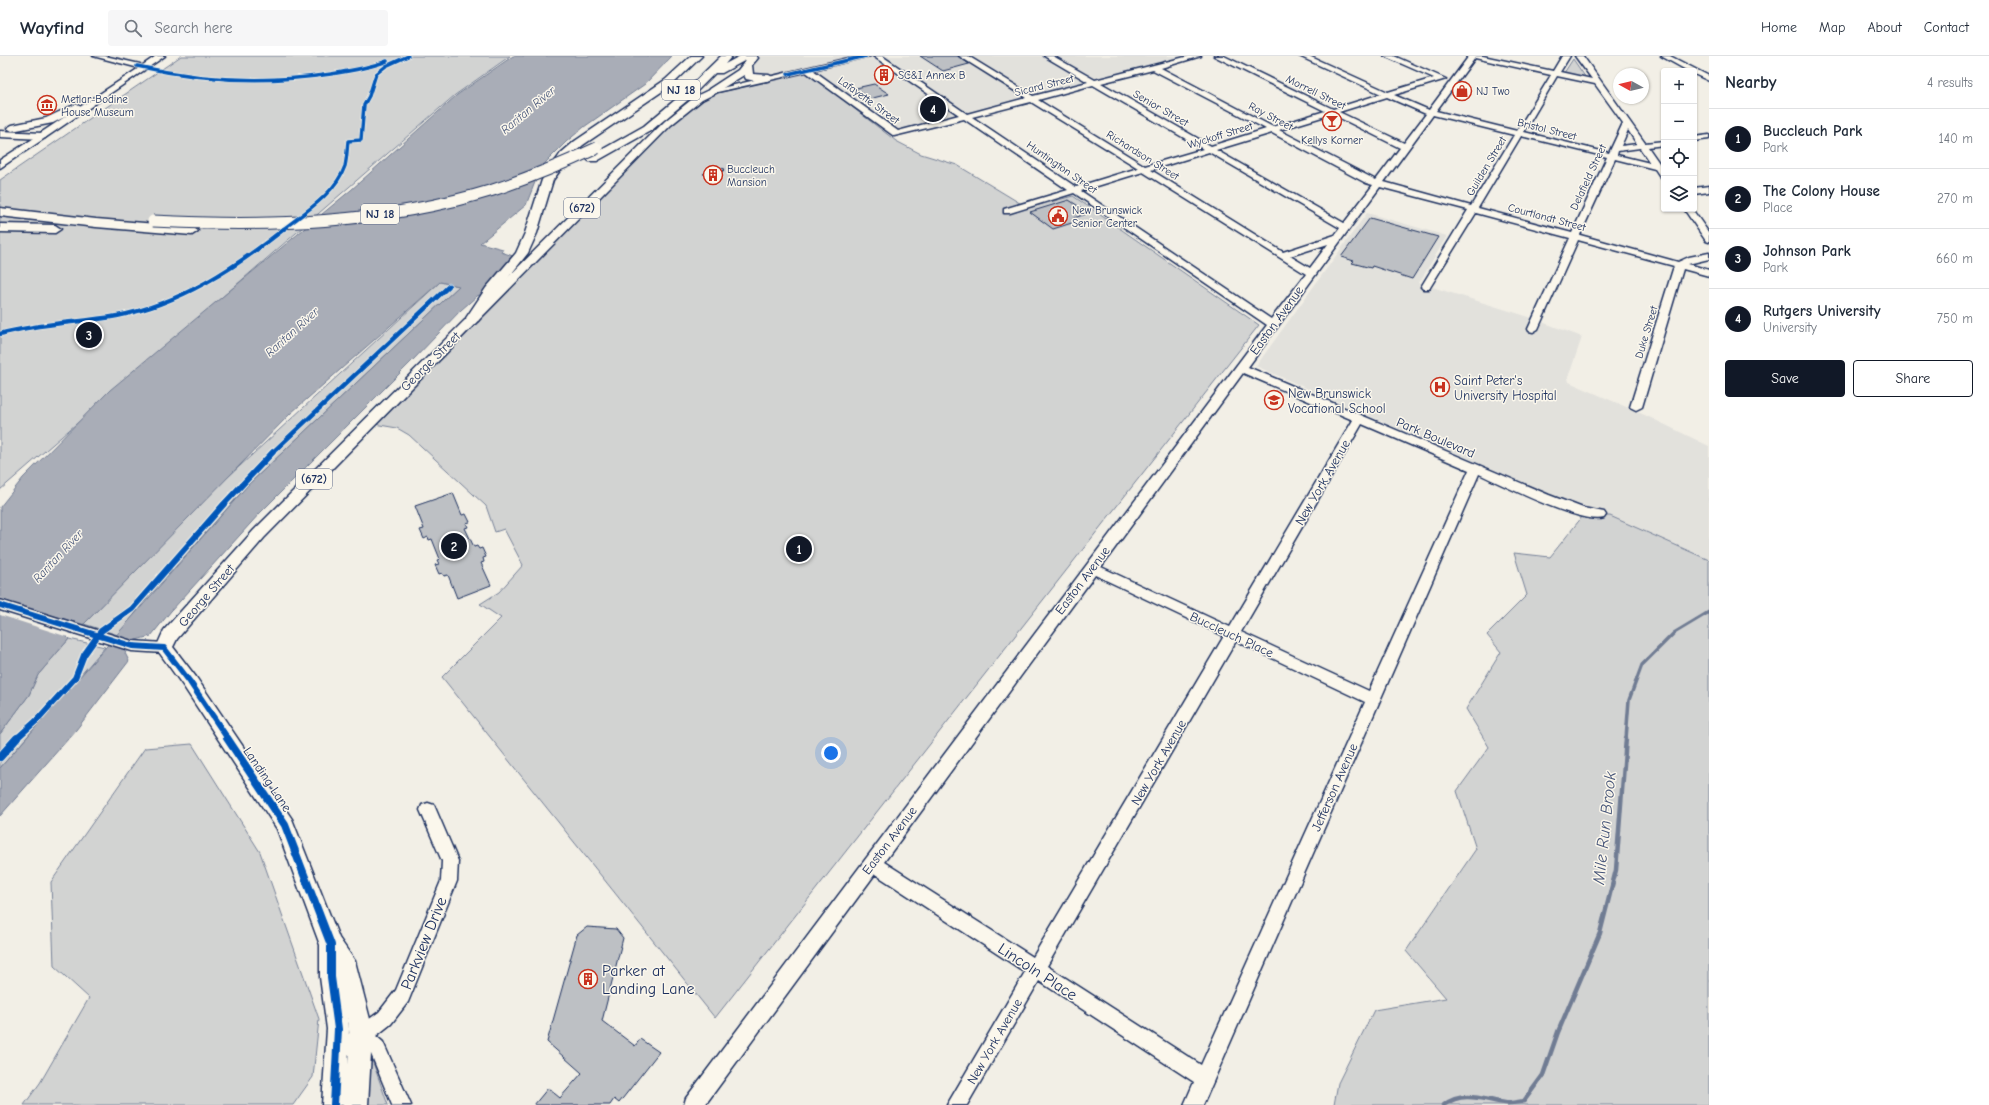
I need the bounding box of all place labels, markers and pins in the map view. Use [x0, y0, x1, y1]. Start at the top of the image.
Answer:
building icon: SC&I Annex B [873, 64, 895, 86]
place label: SC&I Annex B [898, 69, 966, 82]
shop icon: NJ Two [1451, 80, 1473, 102]
place label: NJ Two [1476, 85, 1510, 98]
place label: Metlar-Bodine House Museum [61, 93, 134, 119]
museum icon: Metlar-Bodine House Museum [36, 94, 58, 116]
pin: 4 [920, 94, 946, 124]
bar icon: Kellys Korner [1321, 110, 1343, 132]
place label: Kellys Korner [1301, 134, 1364, 147]
place label: Buccleuch Mansion [727, 163, 775, 189]
building icon: Buccleuch Mansion [702, 164, 724, 186]
place label: New Brunswick Senior Center [1072, 204, 1143, 230]
public building icon: New Brunswick Senior Center [1047, 205, 1069, 227]
pin: 3 [76, 320, 102, 350]
place label: Saint Peter's University Hospital [1454, 373, 1557, 403]
hospital icon: Saint Peter's University Hospital [1429, 376, 1451, 398]
place label: New Brunswick Vocational School [1288, 386, 1386, 416]
school or university icon: New Brunswick Vocational School [1263, 389, 1285, 411]
pin: 2 [441, 531, 467, 561]
pin: 1 [786, 534, 812, 564]
place label: Parker at Landing Lane [602, 962, 694, 998]
building icon: Parker at Landing Lane [577, 968, 599, 990]

